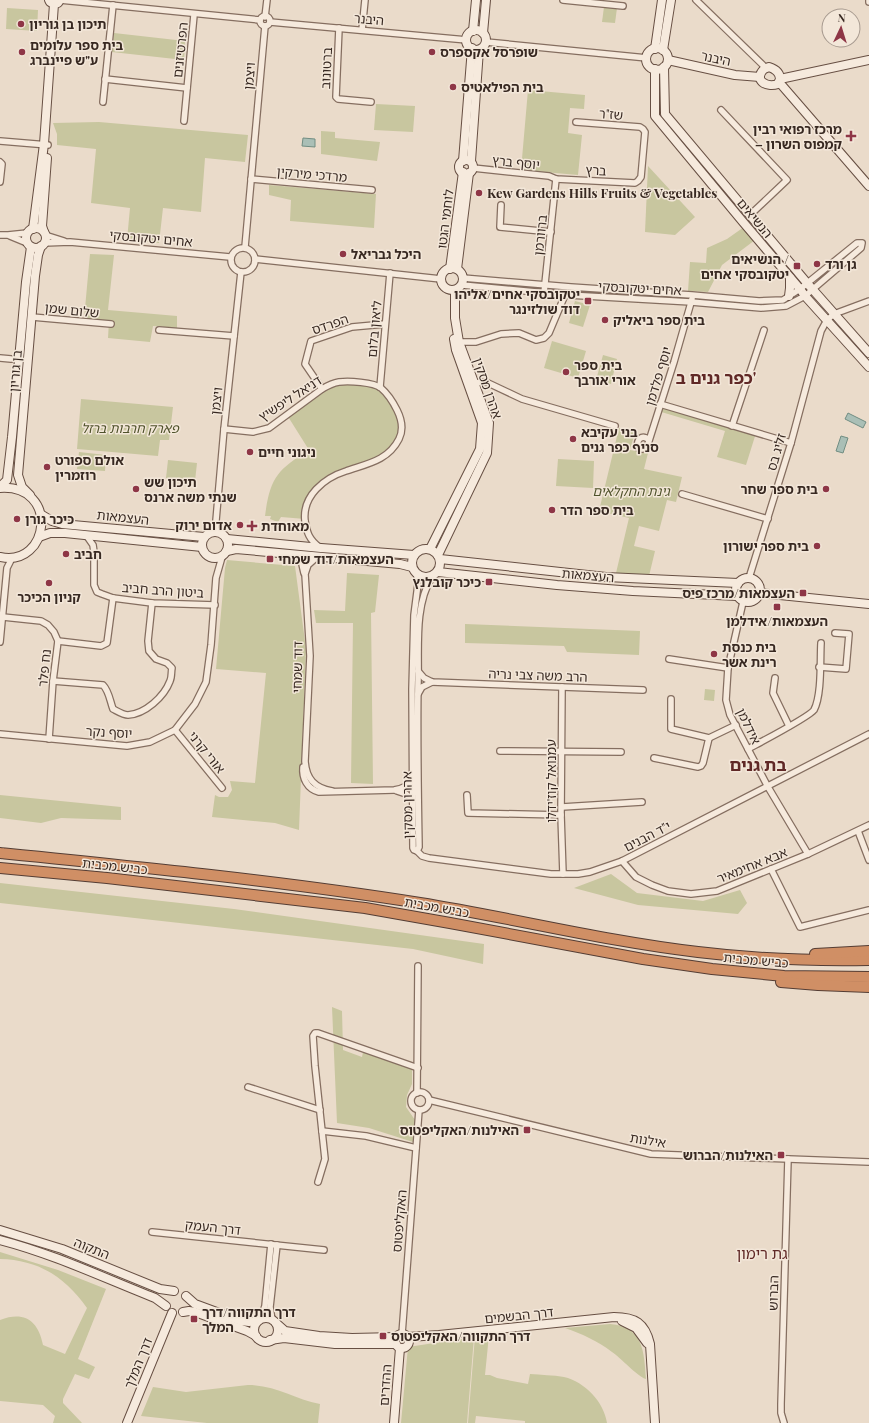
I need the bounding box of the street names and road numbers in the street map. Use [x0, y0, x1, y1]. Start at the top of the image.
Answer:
street label: היבנר [353, 9, 385, 28]
street label: הפרטיזנים [168, 21, 191, 79]
street label: היבנר [700, 46, 733, 69]
street label: ברטונוב [316, 47, 335, 89]
street label: ויצמן [239, 61, 258, 91]
street label: שז"ר [598, 104, 624, 123]
street label: יוסף ברץ [491, 151, 541, 172]
street label: ברץ [585, 160, 607, 179]
street label: מרדכי מירקין [276, 162, 349, 185]
street label: לוחמי הגטו [432, 188, 457, 250]
street label: הנשיאים [734, 194, 777, 241]
street label: ברוורמן [529, 214, 550, 256]
street label: אחים יטקובסקי [109, 225, 193, 250]
street label: אחים יטקובסקי [598, 277, 682, 298]
street label: שלום שמן [44, 298, 100, 321]
street label: ליאון בלום [363, 300, 384, 358]
street label: הפרדס [309, 309, 350, 338]
street label: יוסף פלדמן [640, 344, 675, 408]
street label: בן גוריון [4, 349, 25, 393]
street label: אהרן מסקין [470, 355, 507, 421]
street label: דניאל ליפשיץ [255, 371, 325, 424]
street label: ויצמן [206, 386, 225, 416]
street label: זליג בס [762, 431, 789, 473]
street label: העצמאות [96, 505, 150, 528]
street label: העצמאות [561, 564, 615, 585]
street label: ביטון הרב חביב [121, 578, 205, 601]
street label: דוד שמחי [288, 641, 305, 693]
street label: נח פלר [33, 648, 54, 688]
street label: הרב משה צבי נריה [488, 664, 588, 685]
street label: אידלמן [733, 705, 766, 747]
street label: יוסף נקר [85, 722, 133, 741]
street label: אורי קרני [185, 727, 230, 776]
street label: עמנואל קוז'ידלו [542, 739, 559, 823]
street label: אהרון מסקין [397, 771, 416, 839]
street label: י"ד הבנים [620, 816, 673, 855]
street label: אבא אחימאיר [714, 843, 790, 886]
street label: כביש מכבית [82, 854, 149, 877]
street label: כביש מכבית [403, 892, 471, 921]
street label: כביש מכבית [723, 948, 790, 971]
street label: אילנות [629, 1128, 667, 1151]
street label: האקליפטוס [387, 1189, 410, 1253]
street label: דרך העמק [184, 1215, 242, 1238]
street label: התקוה [72, 1233, 113, 1262]
street label: הברוש [763, 1275, 782, 1311]
street label: דרך הבשמים [483, 1302, 554, 1327]
street label: דרך המלך [120, 1335, 155, 1391]
street label: ההדרים [375, 1363, 394, 1407]

